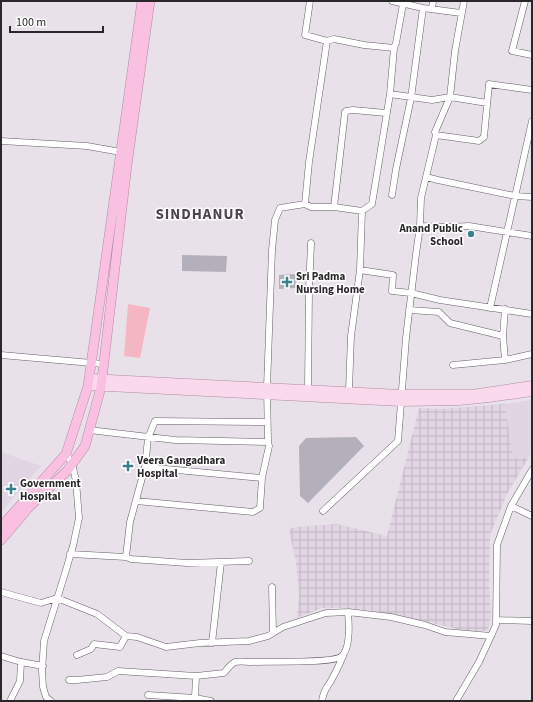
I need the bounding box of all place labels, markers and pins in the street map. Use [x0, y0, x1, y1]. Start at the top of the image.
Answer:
place label: Anand Public School [398, 221, 464, 249]
marker: Anand Public School [466, 229, 476, 239]
place label: Sri Padma Nursing Home [296, 269, 365, 297]
marker: Sri Padma Nursing Home [281, 276, 293, 288]
place label: Veera Gangadhara Hospital [136, 453, 225, 481]
marker: Veera Gangadhara Hospital [122, 460, 134, 472]
place label: Government Hospital [20, 476, 81, 504]
marker: Government Hospital [5, 483, 17, 495]

